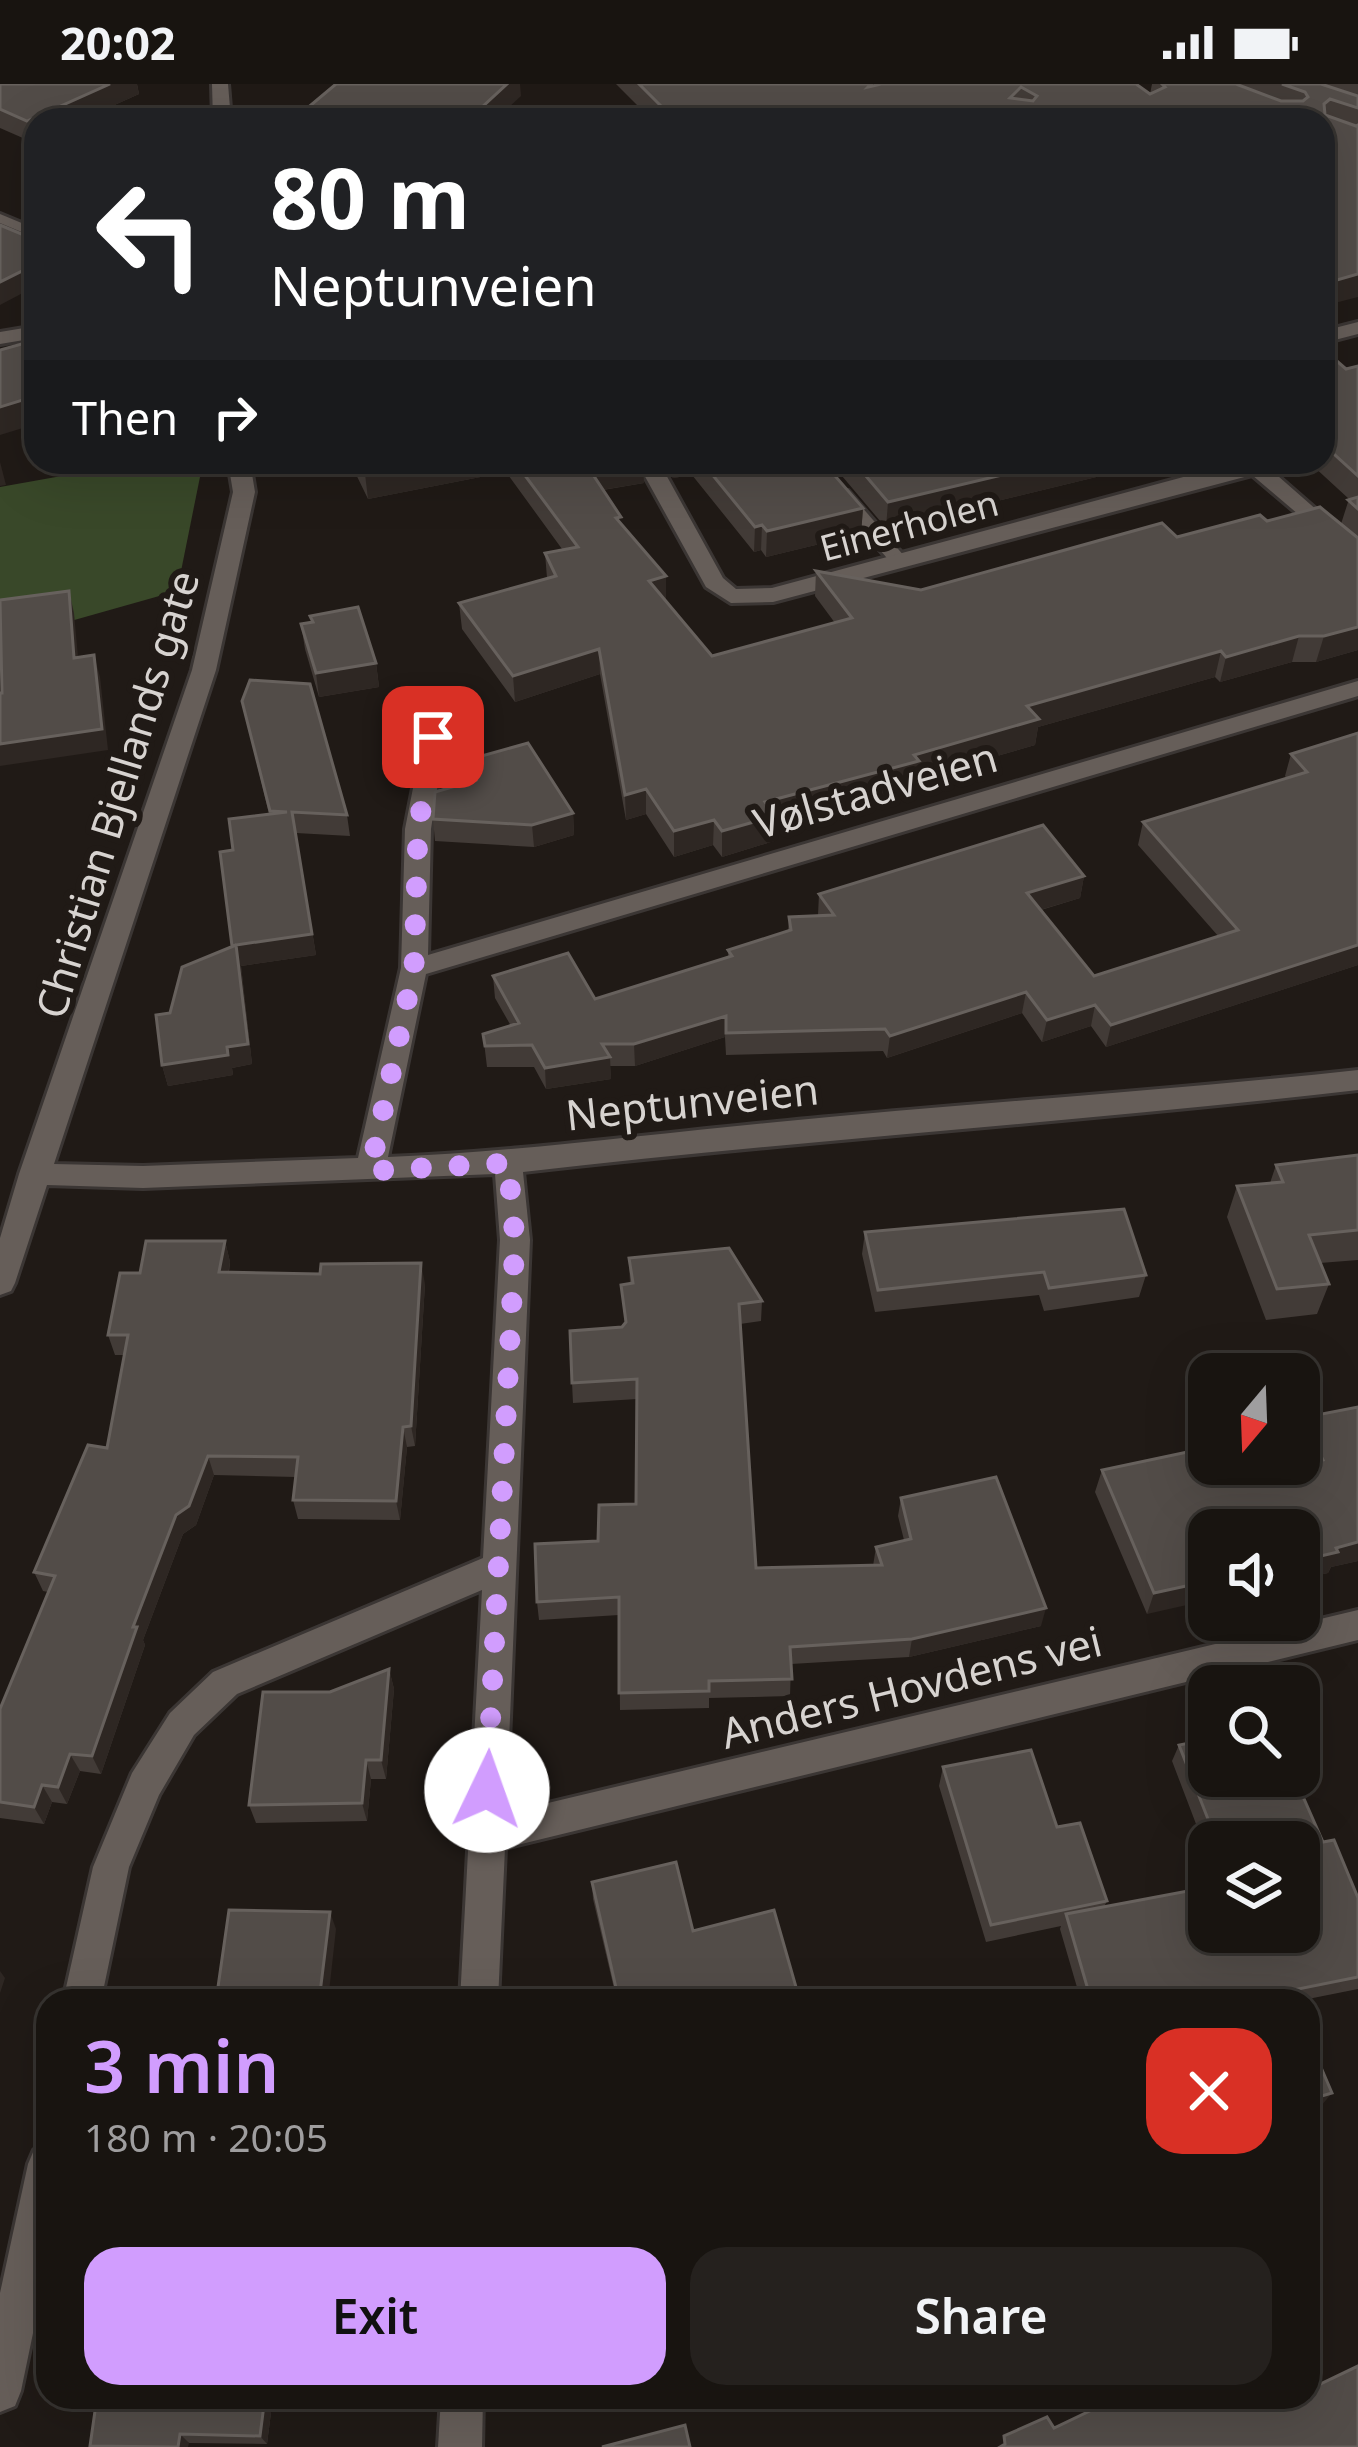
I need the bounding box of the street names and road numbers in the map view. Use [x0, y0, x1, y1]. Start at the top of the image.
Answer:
street label: Einerholen [814, 478, 1004, 572]
street label: Christian Bjellands gate [21, 563, 211, 1025]
street label: Vølstadveien [747, 727, 1003, 851]
street label: Neptunveien [563, 1059, 821, 1143]
street label: Anders Hovdens vei [715, 1611, 1107, 1761]

